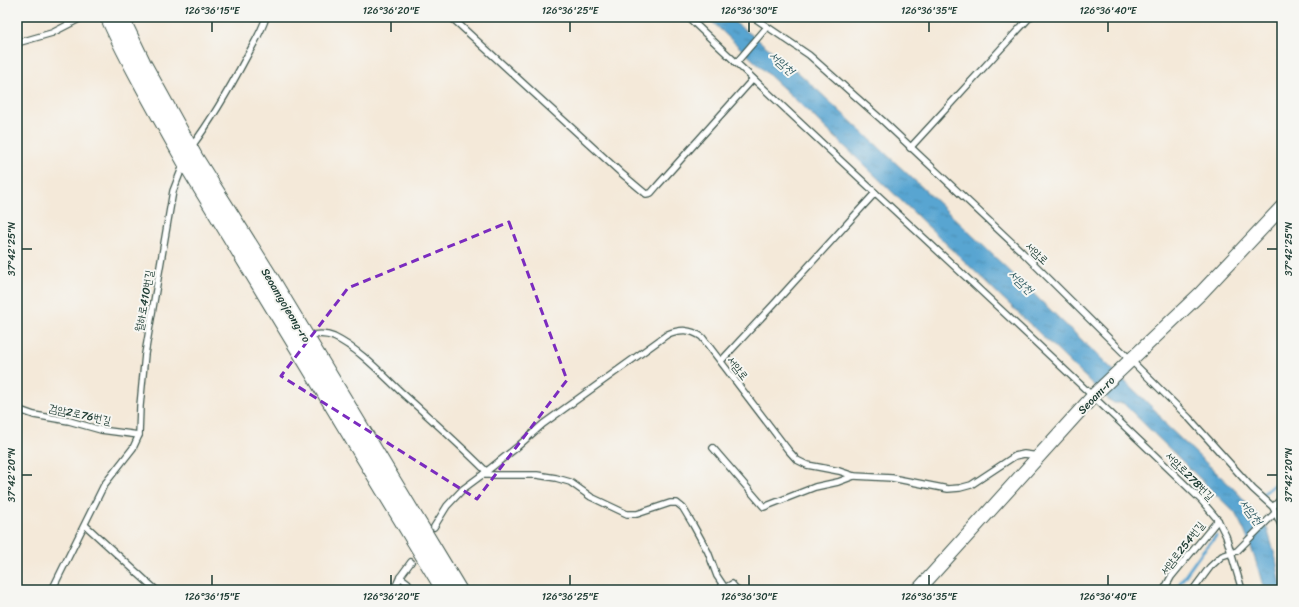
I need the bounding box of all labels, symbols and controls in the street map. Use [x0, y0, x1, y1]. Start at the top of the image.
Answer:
text: 126°36'15"E [184, 2, 241, 20]
text: 126°36'20"E [363, 2, 421, 20]
text: 126°36'25"E [542, 2, 600, 20]
text: 126°36'30"E [721, 2, 779, 20]
text: 126°36'35"E [901, 2, 959, 20]
text: 126°36'40"E [1079, 2, 1138, 20]
water label: 서암천 [764, 45, 801, 82]
text: 37°42'25"N [3, 222, 21, 276]
text: 37°42'25"N [1280, 222, 1298, 276]
street label: 서암로 [1020, 237, 1053, 270]
street label: Seoamgojeong-ro [256, 264, 316, 347]
water label: 서암천 [1003, 264, 1040, 301]
street label: 월하로410번길 [130, 268, 159, 334]
street label: 서암로 [722, 352, 753, 385]
street label: Seoam-ro [1073, 371, 1120, 419]
street label: 검암2로76번길 [47, 399, 113, 430]
street label: 서암로278번길 [1160, 447, 1219, 506]
text: 37°42'20"N [3, 448, 21, 502]
text: 37°42'20"N [1280, 448, 1298, 502]
water label: 서암천 [1233, 494, 1269, 531]
street label: 서암로254번길 [1155, 517, 1210, 579]
text: 126°36'15"E [184, 588, 241, 606]
text: 126°36'20"E [363, 588, 421, 606]
text: 126°36'25"E [542, 588, 600, 606]
text: 126°36'30"E [721, 588, 779, 606]
text: 126°36'35"E [901, 588, 959, 606]
text: 126°36'40"E [1079, 588, 1138, 606]

